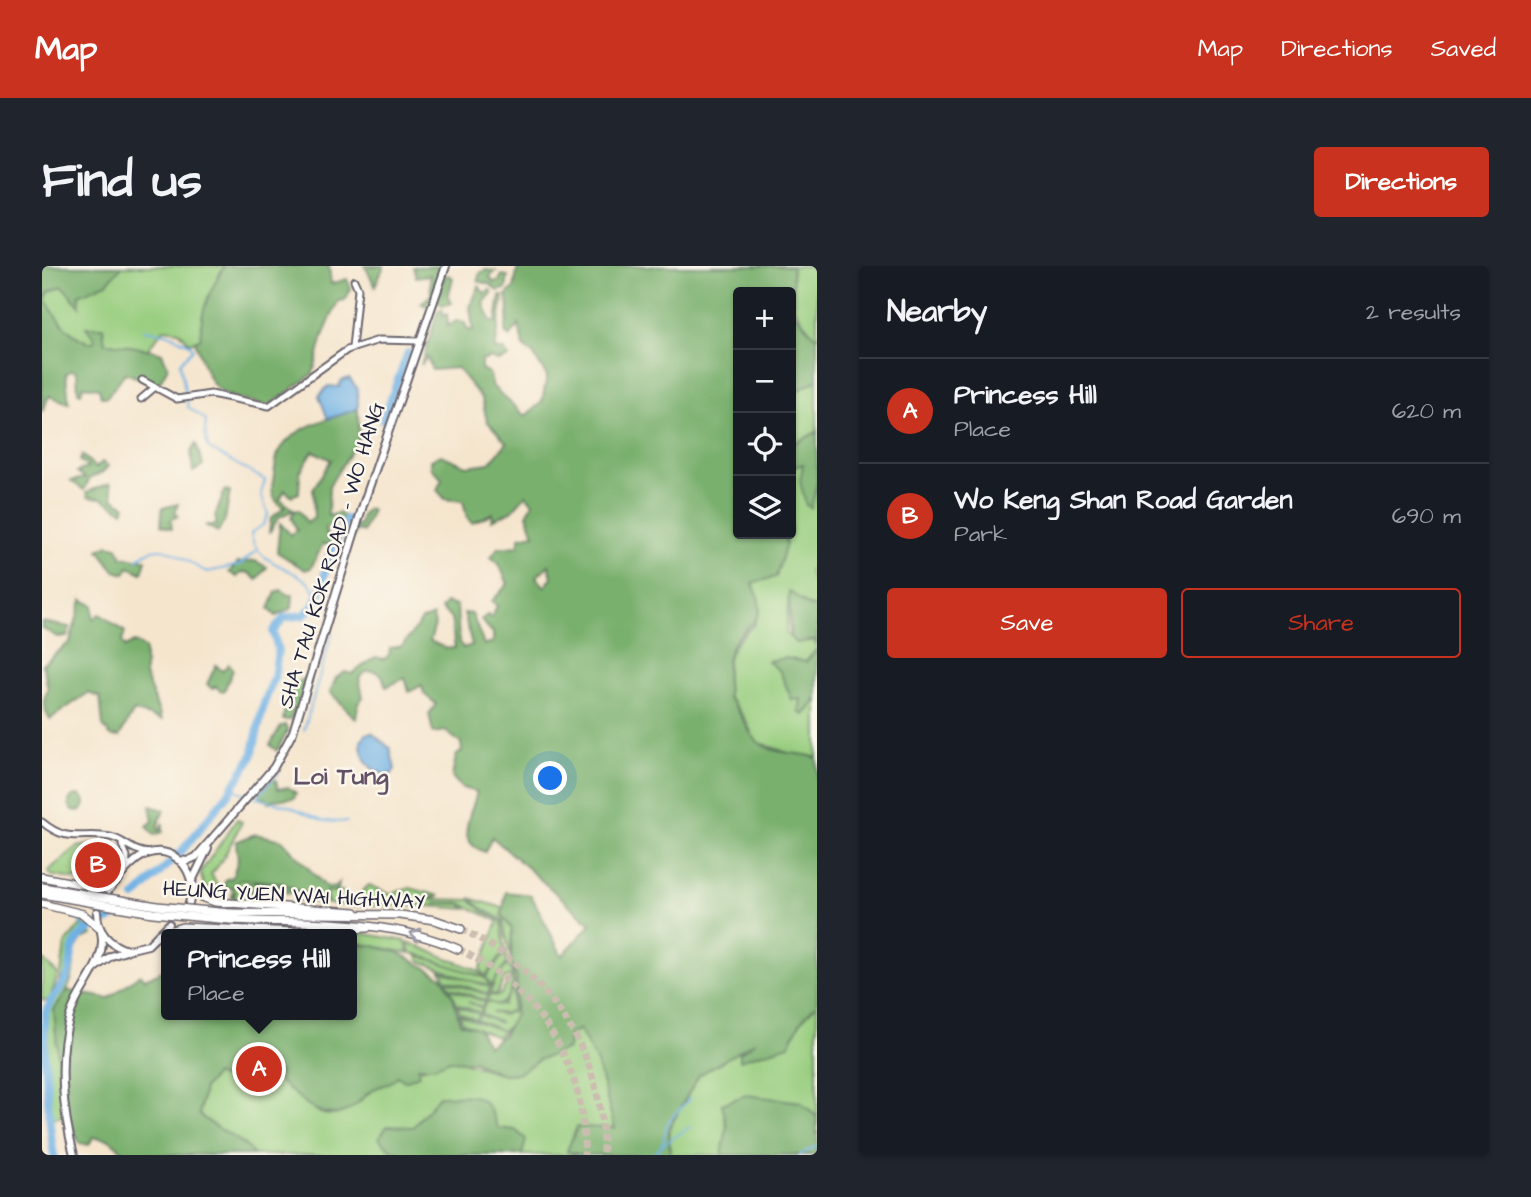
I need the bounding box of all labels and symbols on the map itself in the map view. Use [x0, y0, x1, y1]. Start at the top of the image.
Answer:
street label: SHA TAU KOK ROAD – WO HANG [271, 398, 392, 712]
district label: Loi Tung [294, 760, 389, 795]
your location [533, 761, 567, 795]
pin: B [75, 839, 121, 891]
street label: HEUNG YUEN WAI HIGHWAY [162, 874, 426, 917]
one-way arrow [409, 927, 421, 942]
pin: A [236, 1043, 282, 1095]

